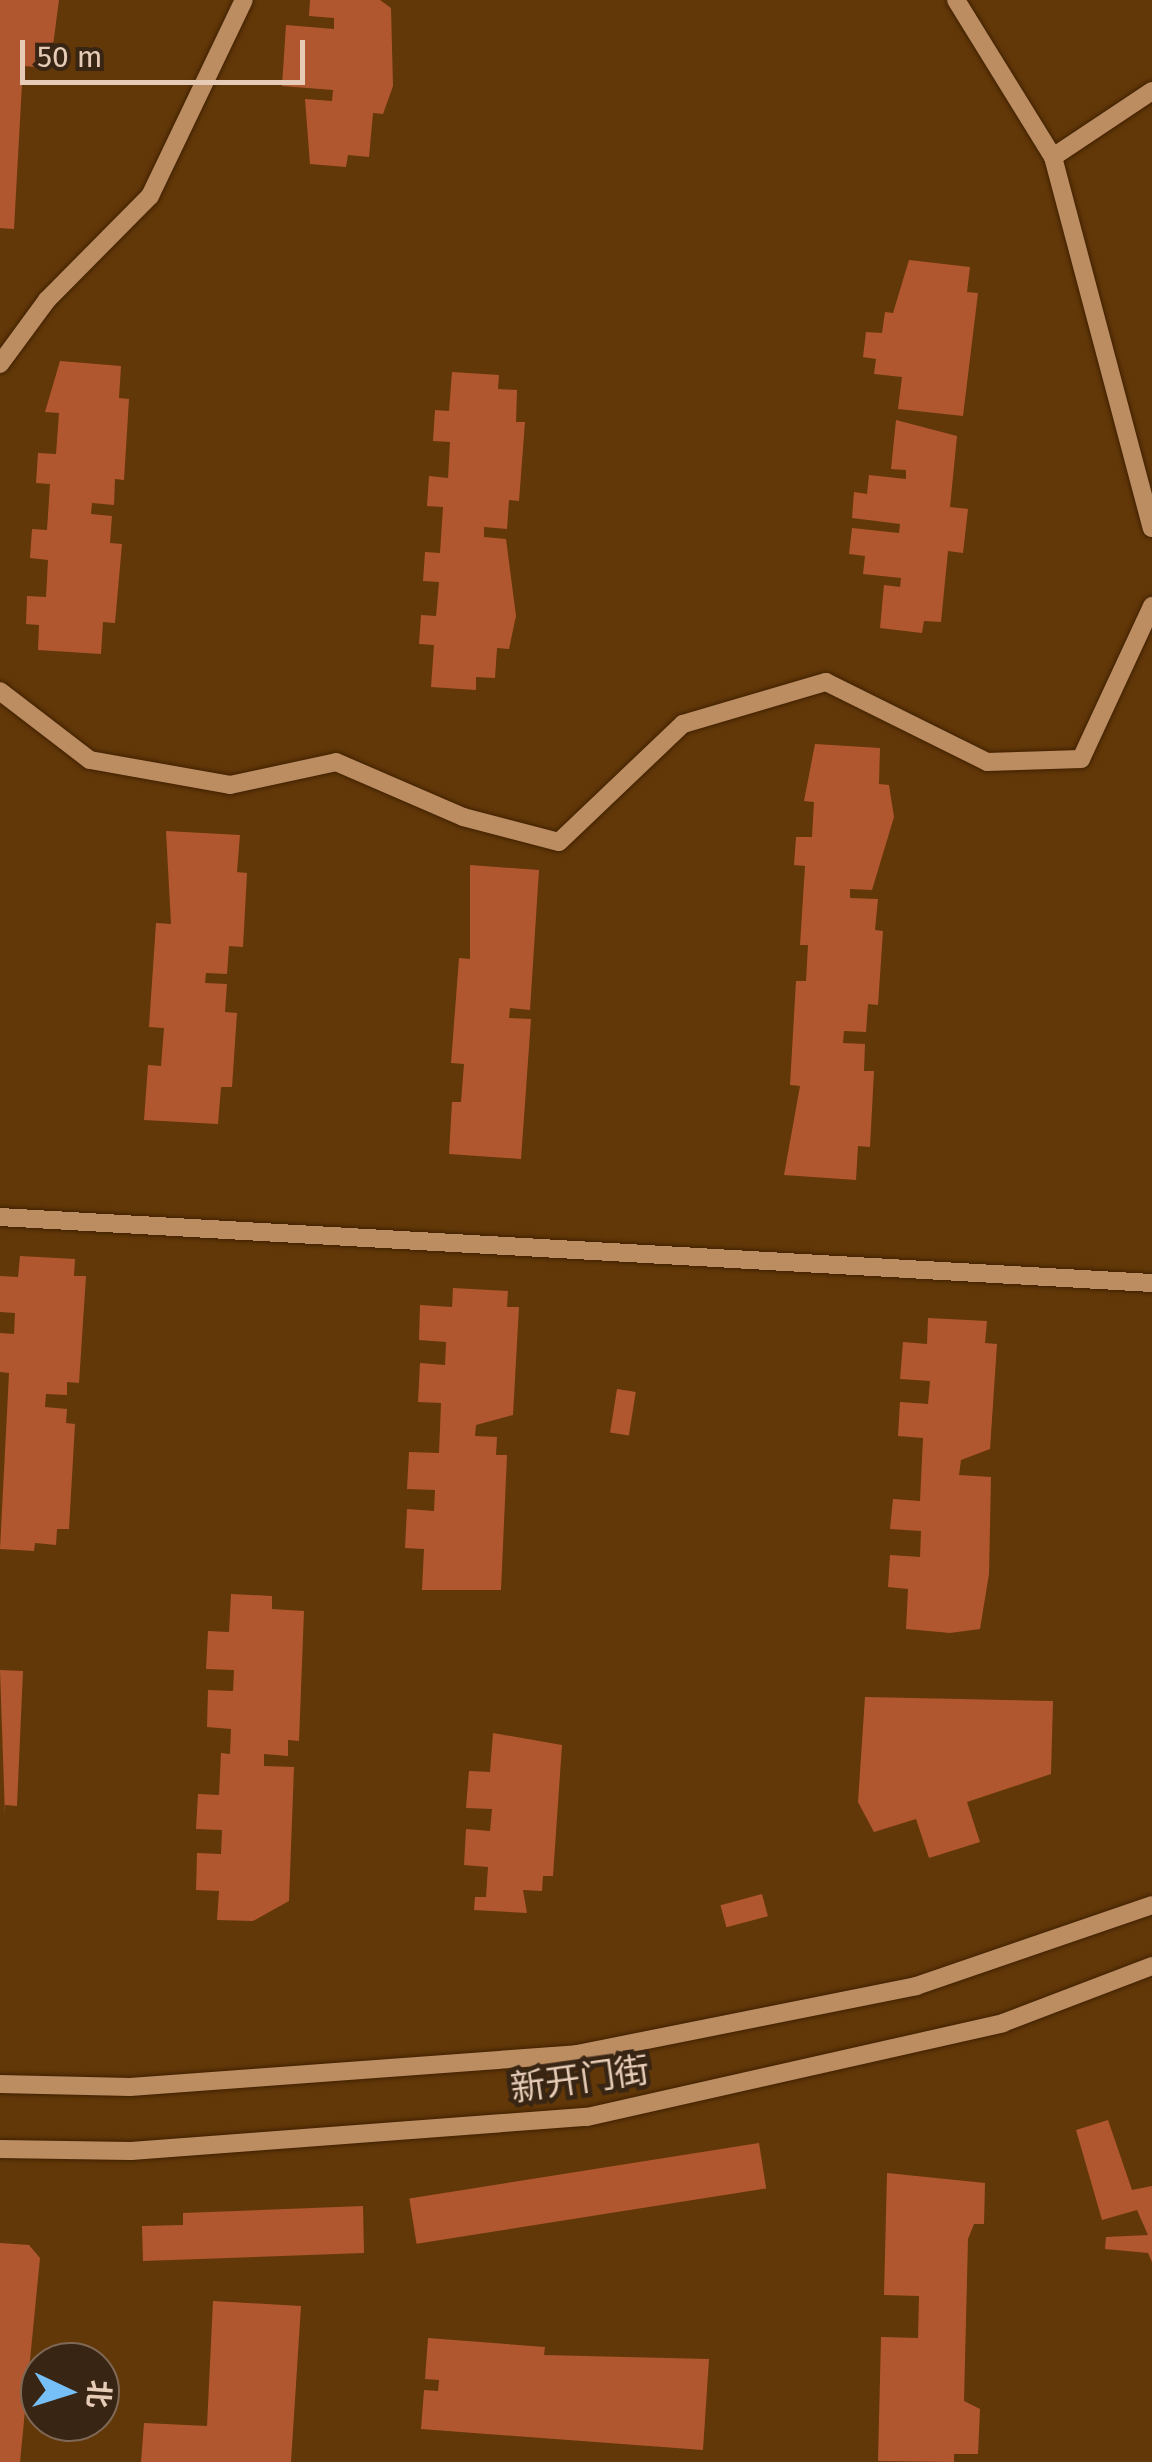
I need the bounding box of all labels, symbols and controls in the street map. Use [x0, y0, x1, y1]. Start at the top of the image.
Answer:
scale bar [25, 20, 310, 82]
text: 50 m [37, 39, 102, 75]
street label: 新开门街 [508, 2048, 652, 2110]
north arrow [20, 2342, 120, 2442]
text: 北 [81, 2379, 116, 2409]

